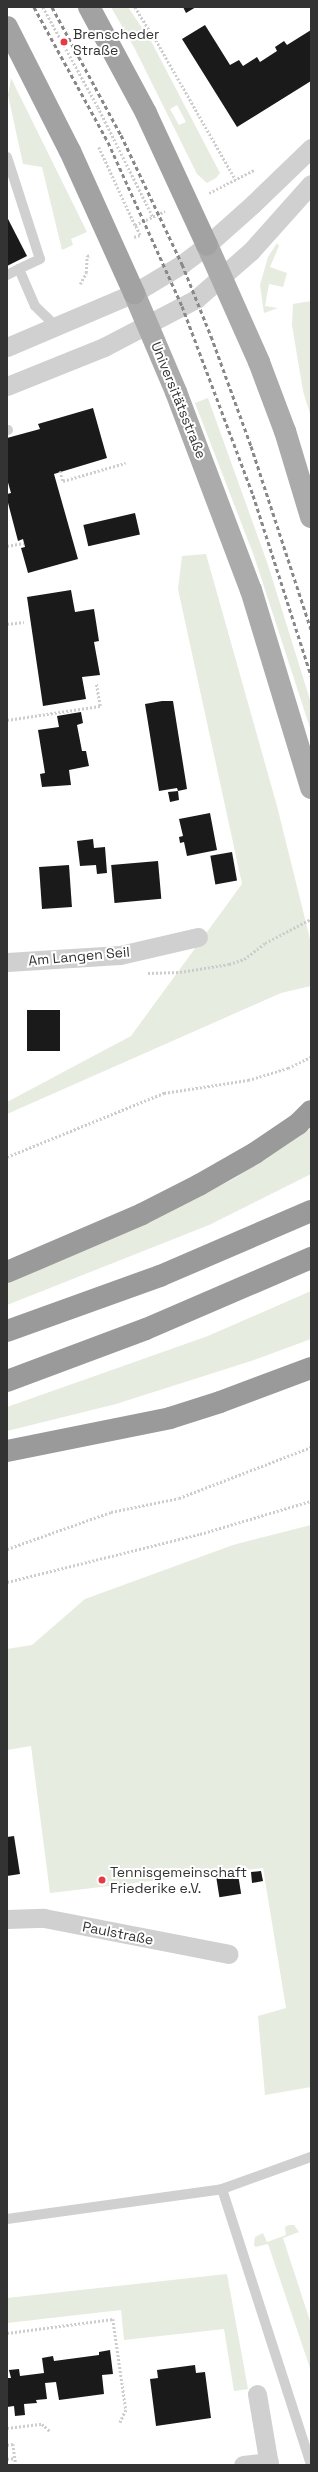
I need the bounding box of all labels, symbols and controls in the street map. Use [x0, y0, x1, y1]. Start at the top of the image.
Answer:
place label: Brenscheder Straße [73, 26, 159, 58]
marker: Brenscheder Straße [58, 36, 70, 48]
street label: Universitätsstraße [148, 339, 210, 461]
street label: Am Langen Seil [28, 943, 130, 969]
place label: Tennisgemeinschaft Friederike e.V. [110, 1864, 247, 1896]
marker: Tennisgemeinschaft Friederike e.V. [97, 1875, 107, 1885]
street label: Paulstraße [81, 1918, 155, 1948]

